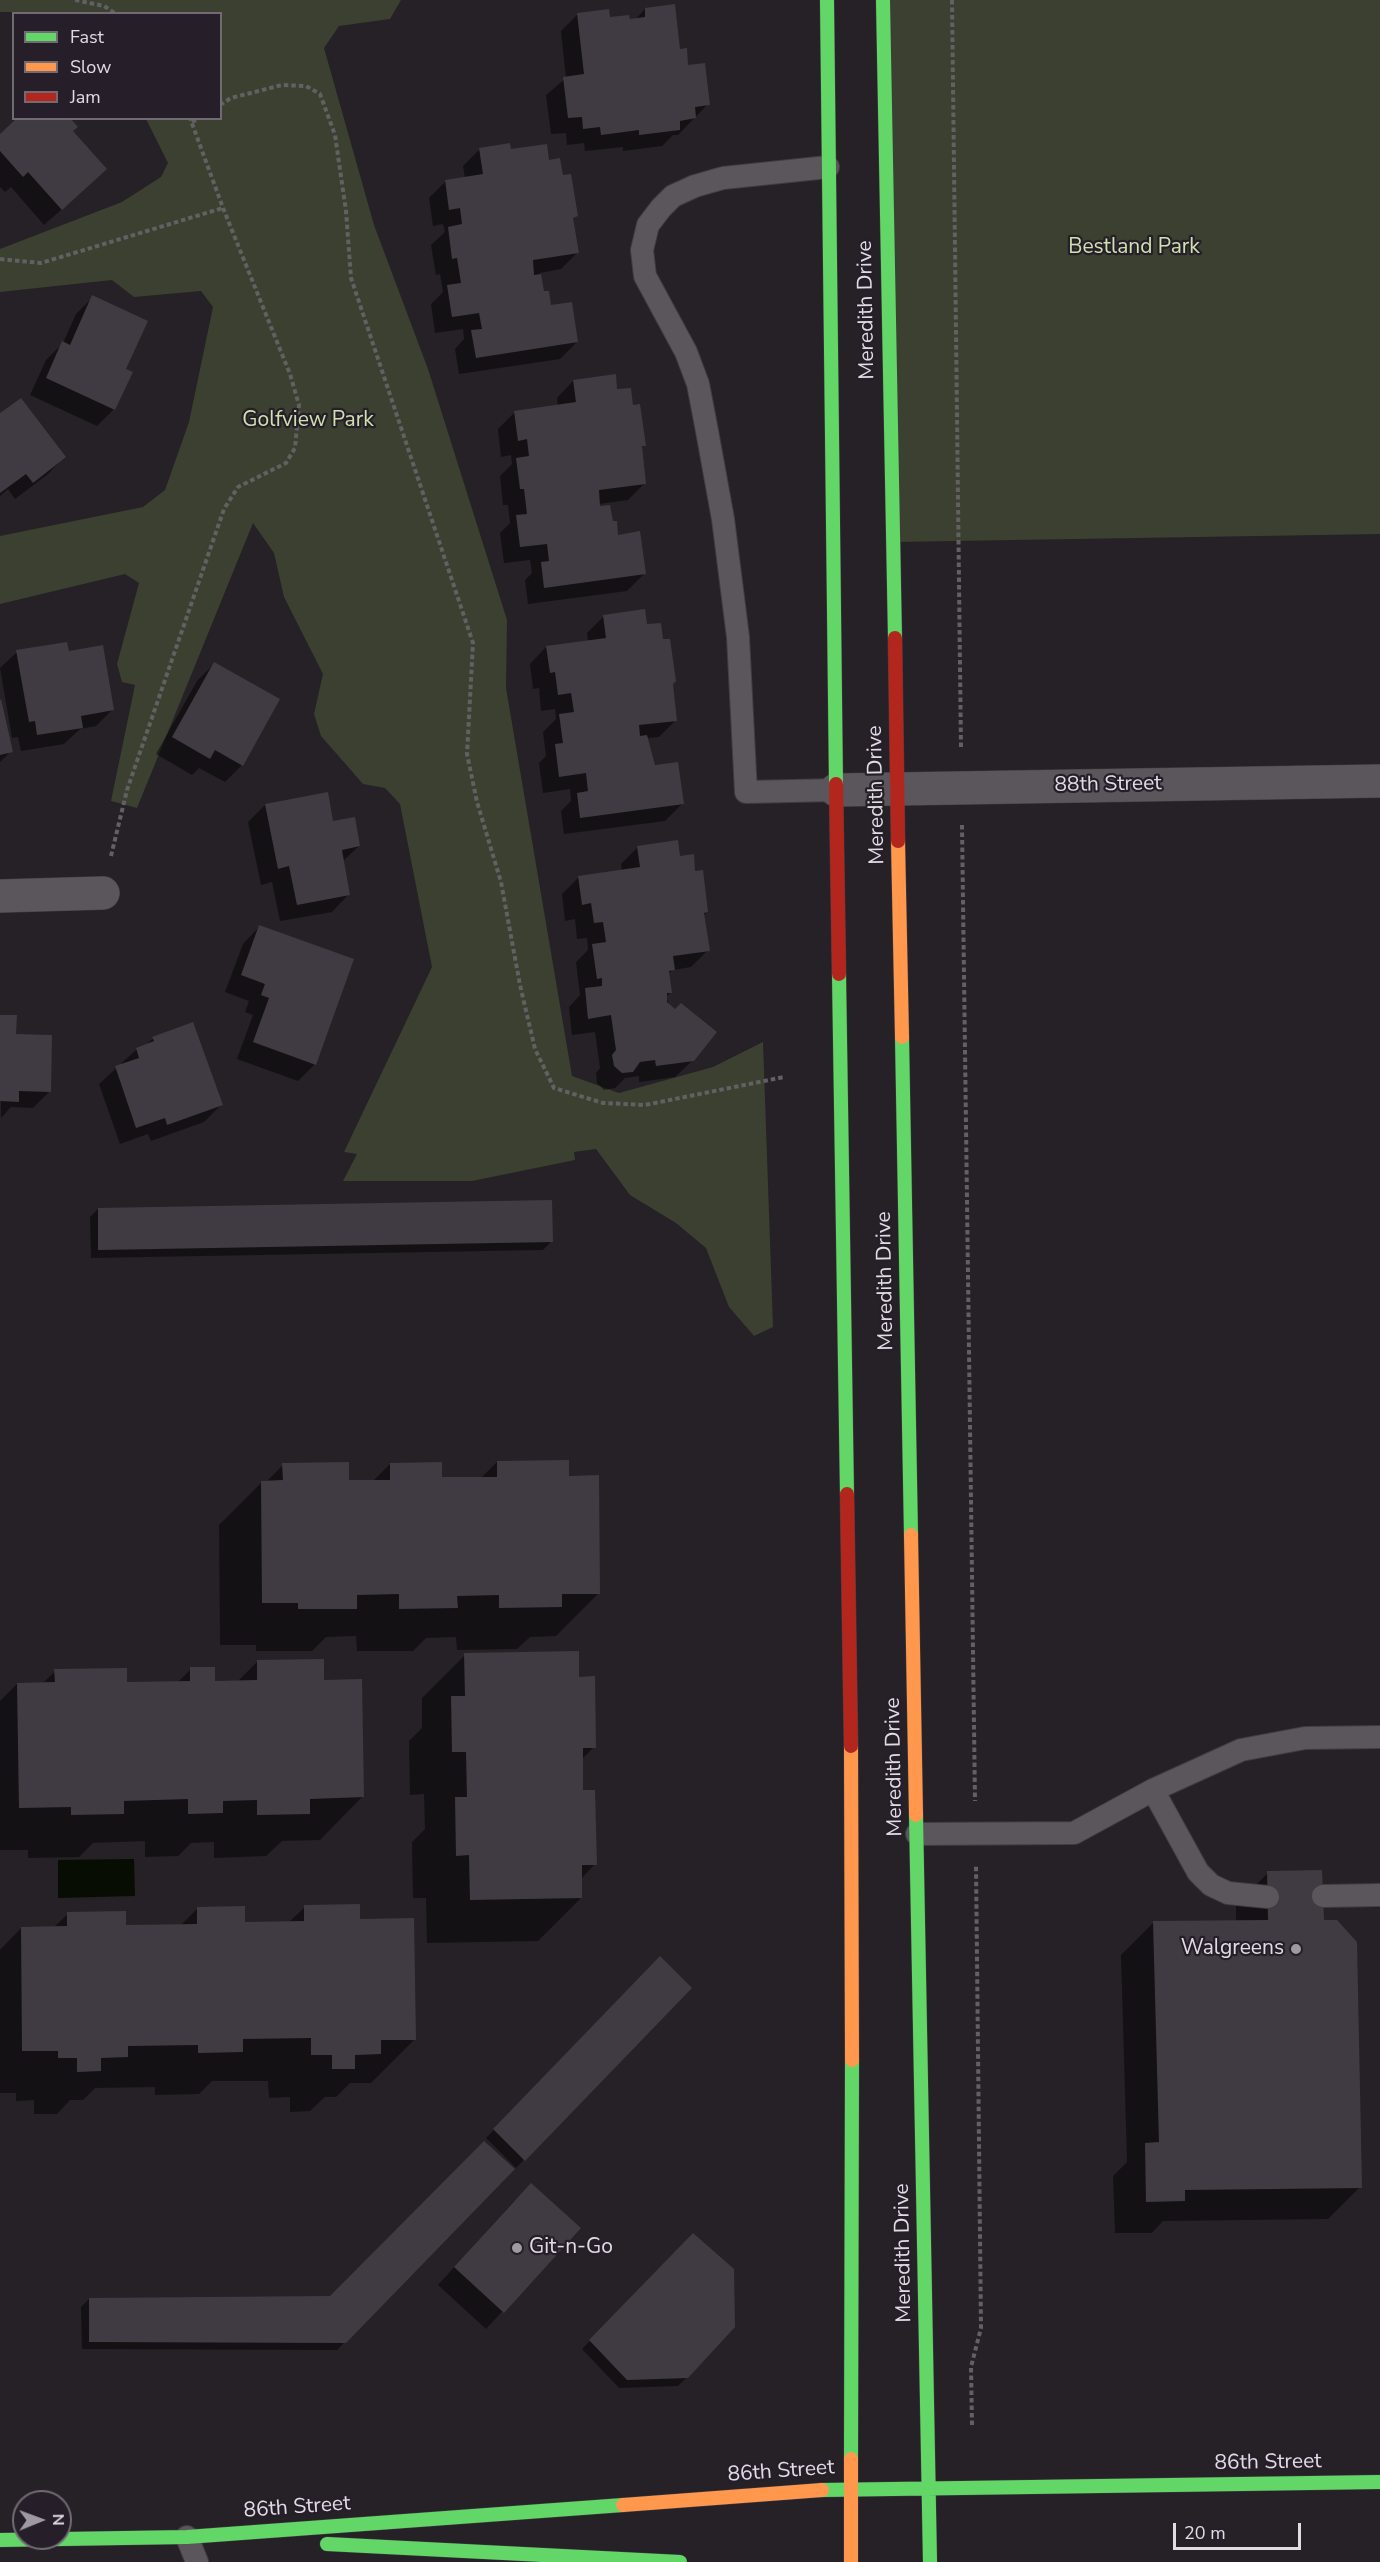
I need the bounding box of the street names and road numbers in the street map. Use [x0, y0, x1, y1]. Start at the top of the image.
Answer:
street label: Meredith Drive [853, 240, 881, 380]
street label: Meredith Drive [863, 725, 891, 865]
street label: 88th Street [1054, 771, 1162, 799]
street label: Meredith Drive [872, 1211, 900, 1351]
street label: Meredith Drive [881, 1697, 909, 1837]
street label: Meredith Drive [890, 2183, 918, 2323]
street label: 86th Street [1214, 2449, 1322, 2477]
street label: 86th Street [727, 2456, 835, 2488]
street label: 86th Street [243, 2492, 351, 2524]

